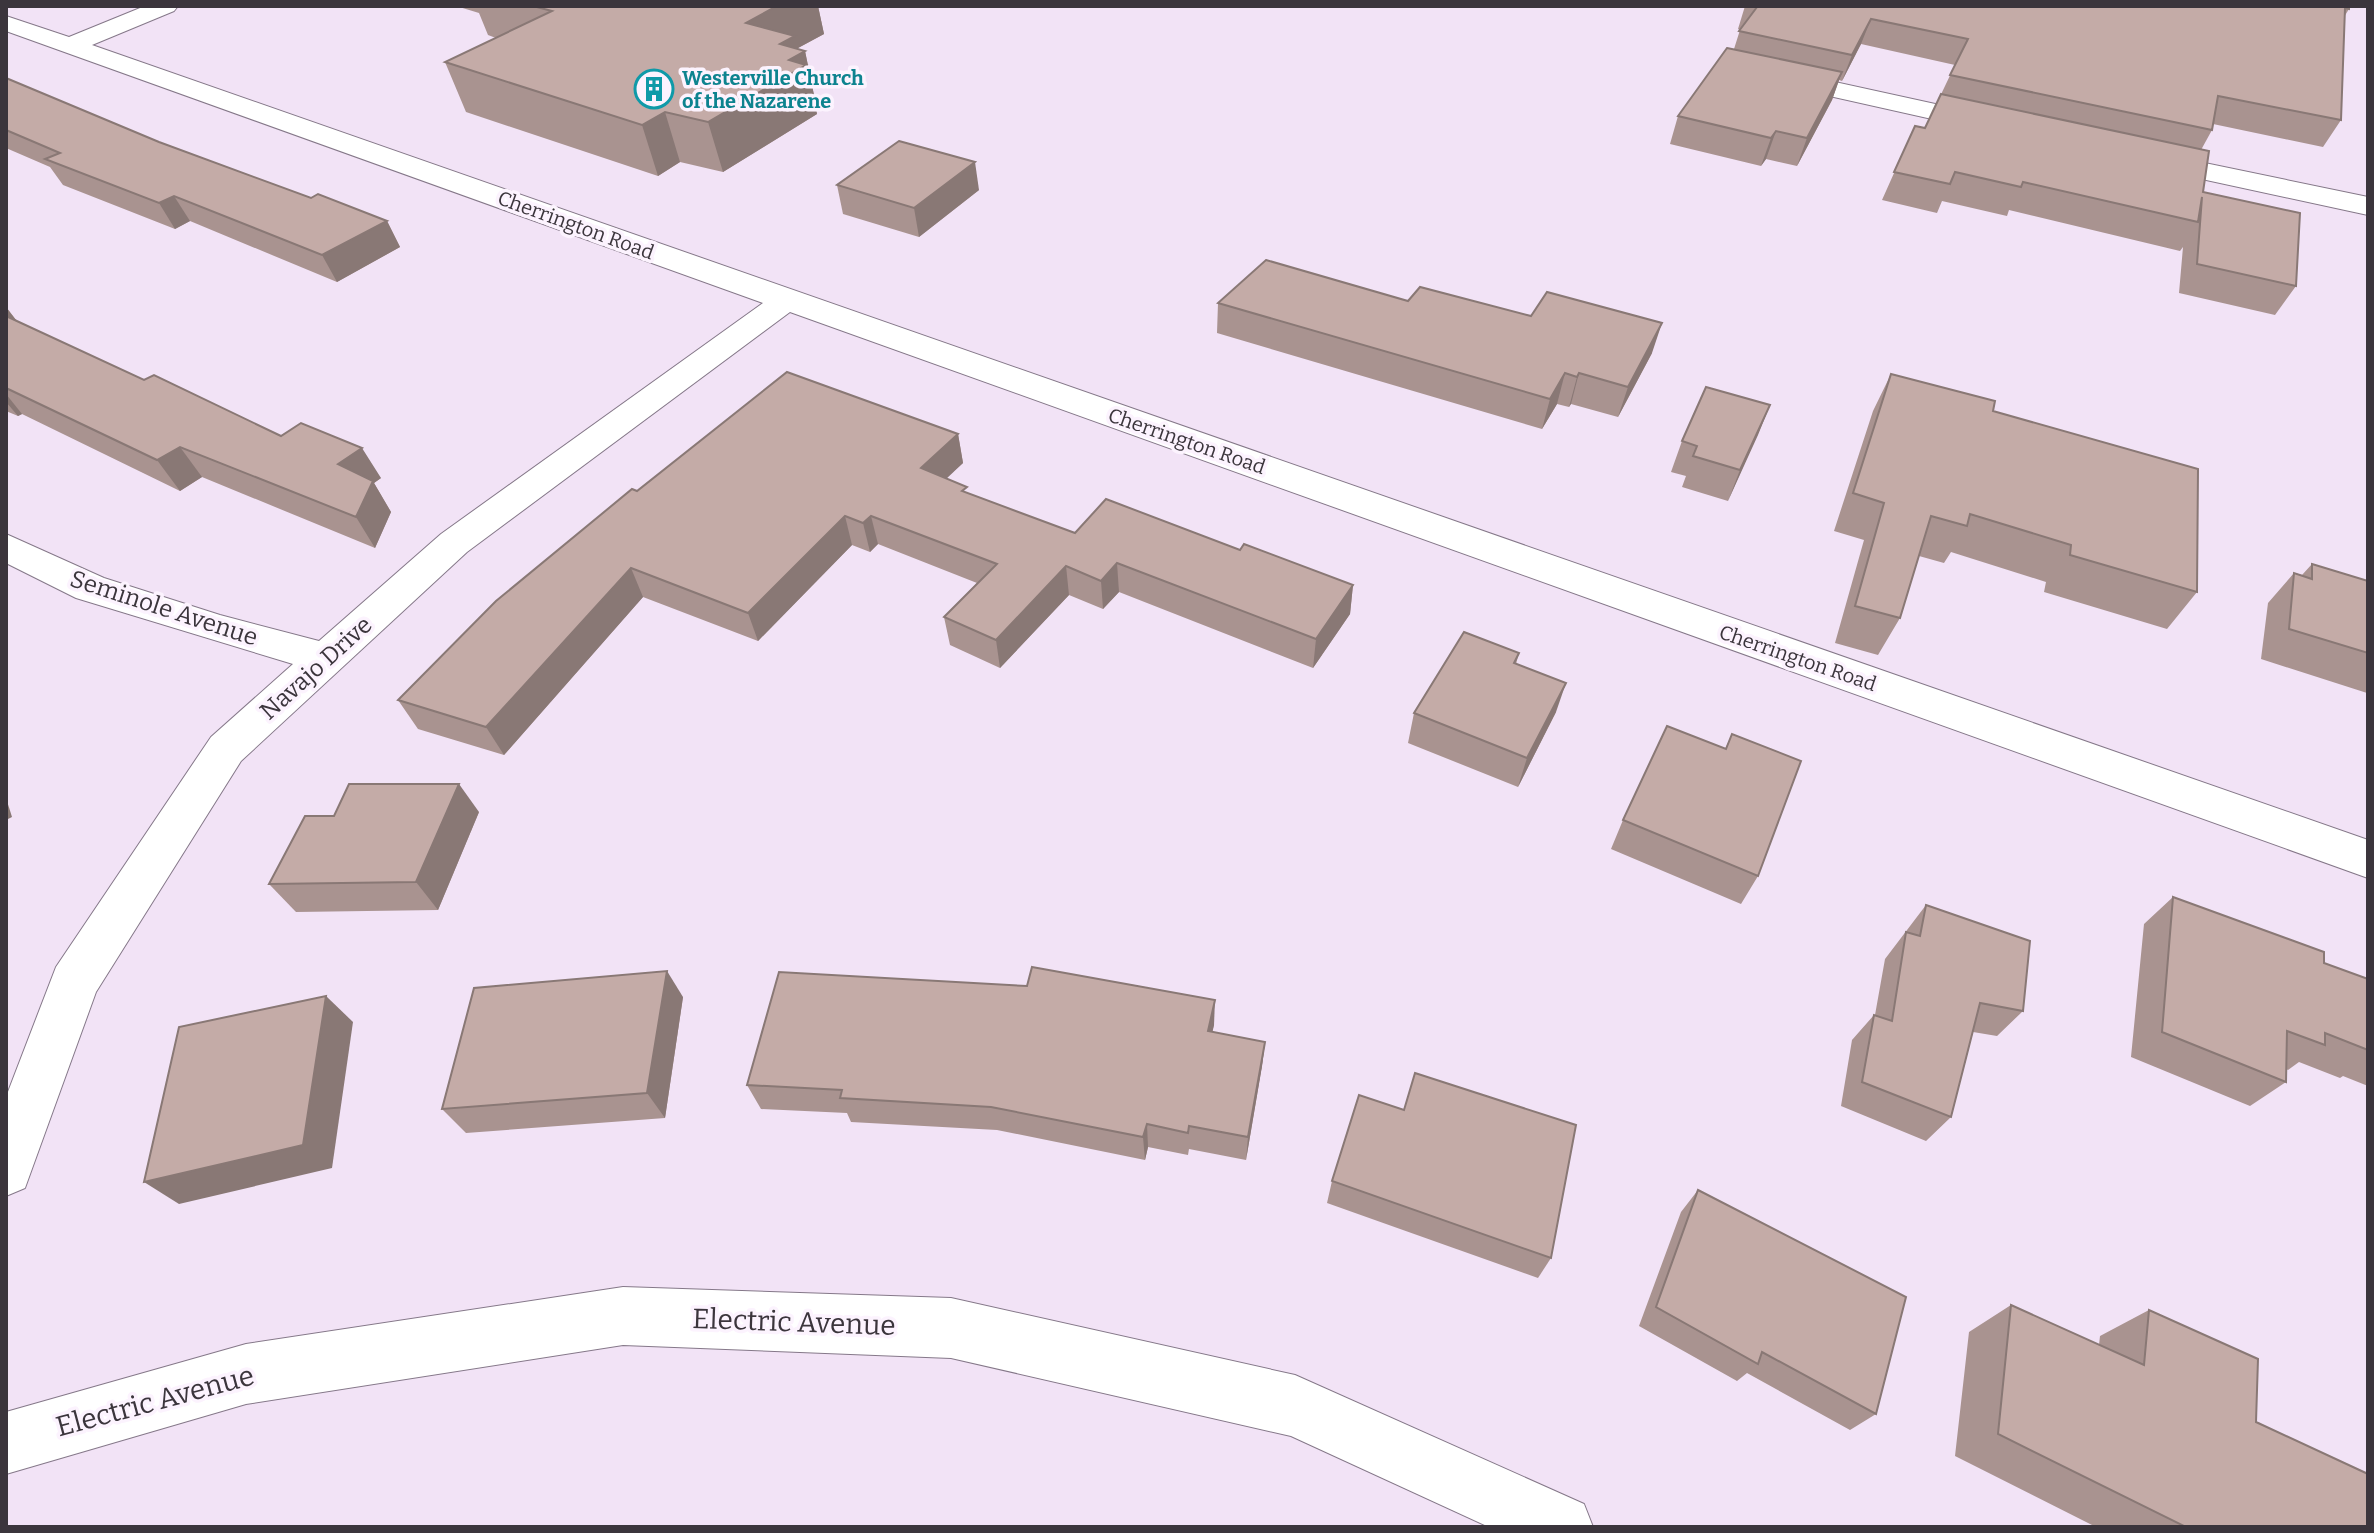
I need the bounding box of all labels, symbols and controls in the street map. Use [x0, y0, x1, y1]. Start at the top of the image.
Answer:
place label: Westerville Church of the Nazarene [682, 66, 864, 113]
building icon: Westerville Church of the Nazarene [633, 68, 675, 110]
street label: Cherrington Road [495, 186, 658, 264]
street label: Cherrington Road [1105, 403, 1269, 479]
street label: Seminole Avenue [67, 564, 261, 652]
street label: Navajo Drive [254, 611, 378, 725]
street label: Cherrington Road [1716, 620, 1880, 696]
street label: Electric Avenue [692, 1302, 896, 1342]
street label: Electric Avenue [52, 1359, 258, 1443]

